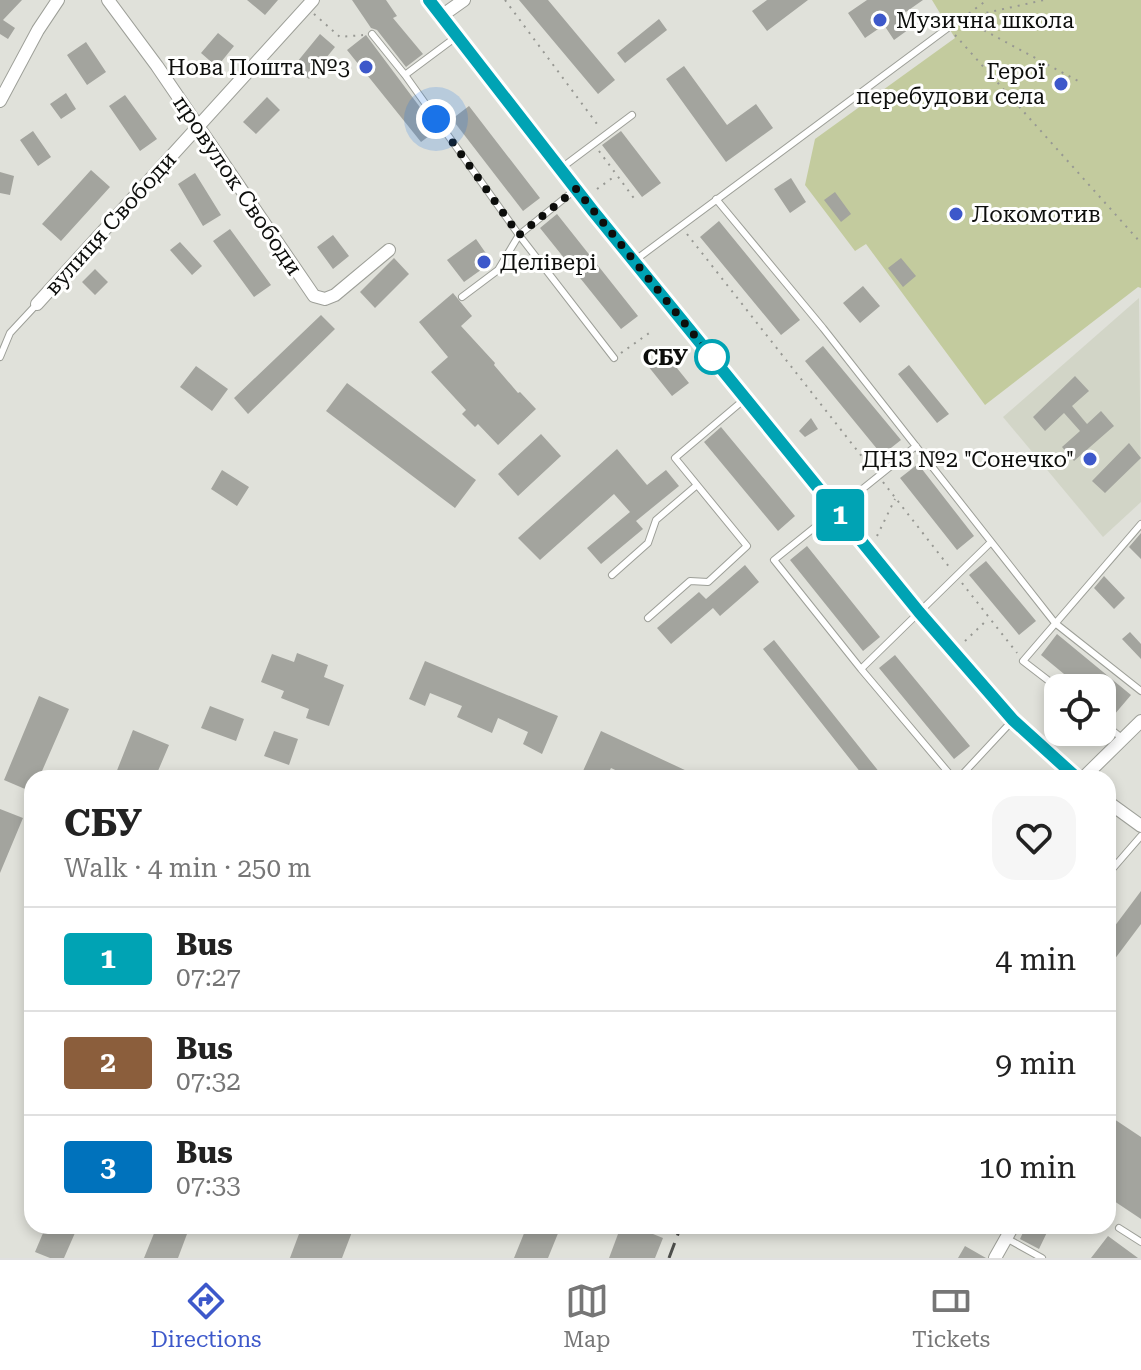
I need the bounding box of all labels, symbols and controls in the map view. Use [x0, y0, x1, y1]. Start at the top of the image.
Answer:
place label: Музична школа [896, 8, 1074, 33]
marker: Музична школа [871, 11, 889, 29]
place label: Нова Пошта №3 [167, 55, 350, 80]
marker: Нова Пошта №3 [357, 58, 375, 76]
place label: Герої перебудови села [856, 59, 1045, 109]
marker: Герої перебудови села [1052, 75, 1070, 93]
street label: провулок Свободи [168, 91, 307, 280]
your location [416, 99, 456, 139]
street label: вулиця Свободи [40, 147, 181, 300]
place label: Локомотив [972, 202, 1101, 227]
marker: Локомотив [947, 205, 965, 223]
place label: Делівері [500, 250, 597, 275]
marker: Делівері [475, 253, 493, 271]
marker: СБУ [695, 340, 729, 374]
place label: СБУ [643, 345, 689, 370]
place label: ДНЗ №2 "Сонечко" [862, 447, 1074, 472]
marker: ДНЗ №2 "Сонечко" [1081, 450, 1099, 468]
line badge: 1 [814, 489, 866, 541]
text: 1 [832, 498, 848, 531]
map controls [1044, 674, 1116, 746]
button: locate [1044, 674, 1116, 746]
button: heart [992, 796, 1076, 880]
text: СБУ [64, 801, 142, 845]
text: Walk · 4 min · 250 m [64, 853, 311, 883]
text: Bus [176, 927, 233, 962]
text: 1 [100, 942, 116, 975]
text: 4 min [995, 942, 1076, 977]
text: 07:27 [176, 962, 241, 992]
text: Bus [176, 1031, 233, 1066]
text: 2 [100, 1046, 116, 1079]
text: 9 min [995, 1046, 1076, 1081]
text: 07:32 [176, 1066, 241, 1096]
text: Bus [176, 1135, 233, 1170]
text: 3 [100, 1150, 116, 1183]
text: 10 min [979, 1150, 1076, 1185]
text: 07:33 [176, 1170, 241, 1200]
tab: Directions [151, 1279, 262, 1352]
tab: Map [563, 1279, 610, 1352]
tab: Tickets [912, 1279, 990, 1352]

